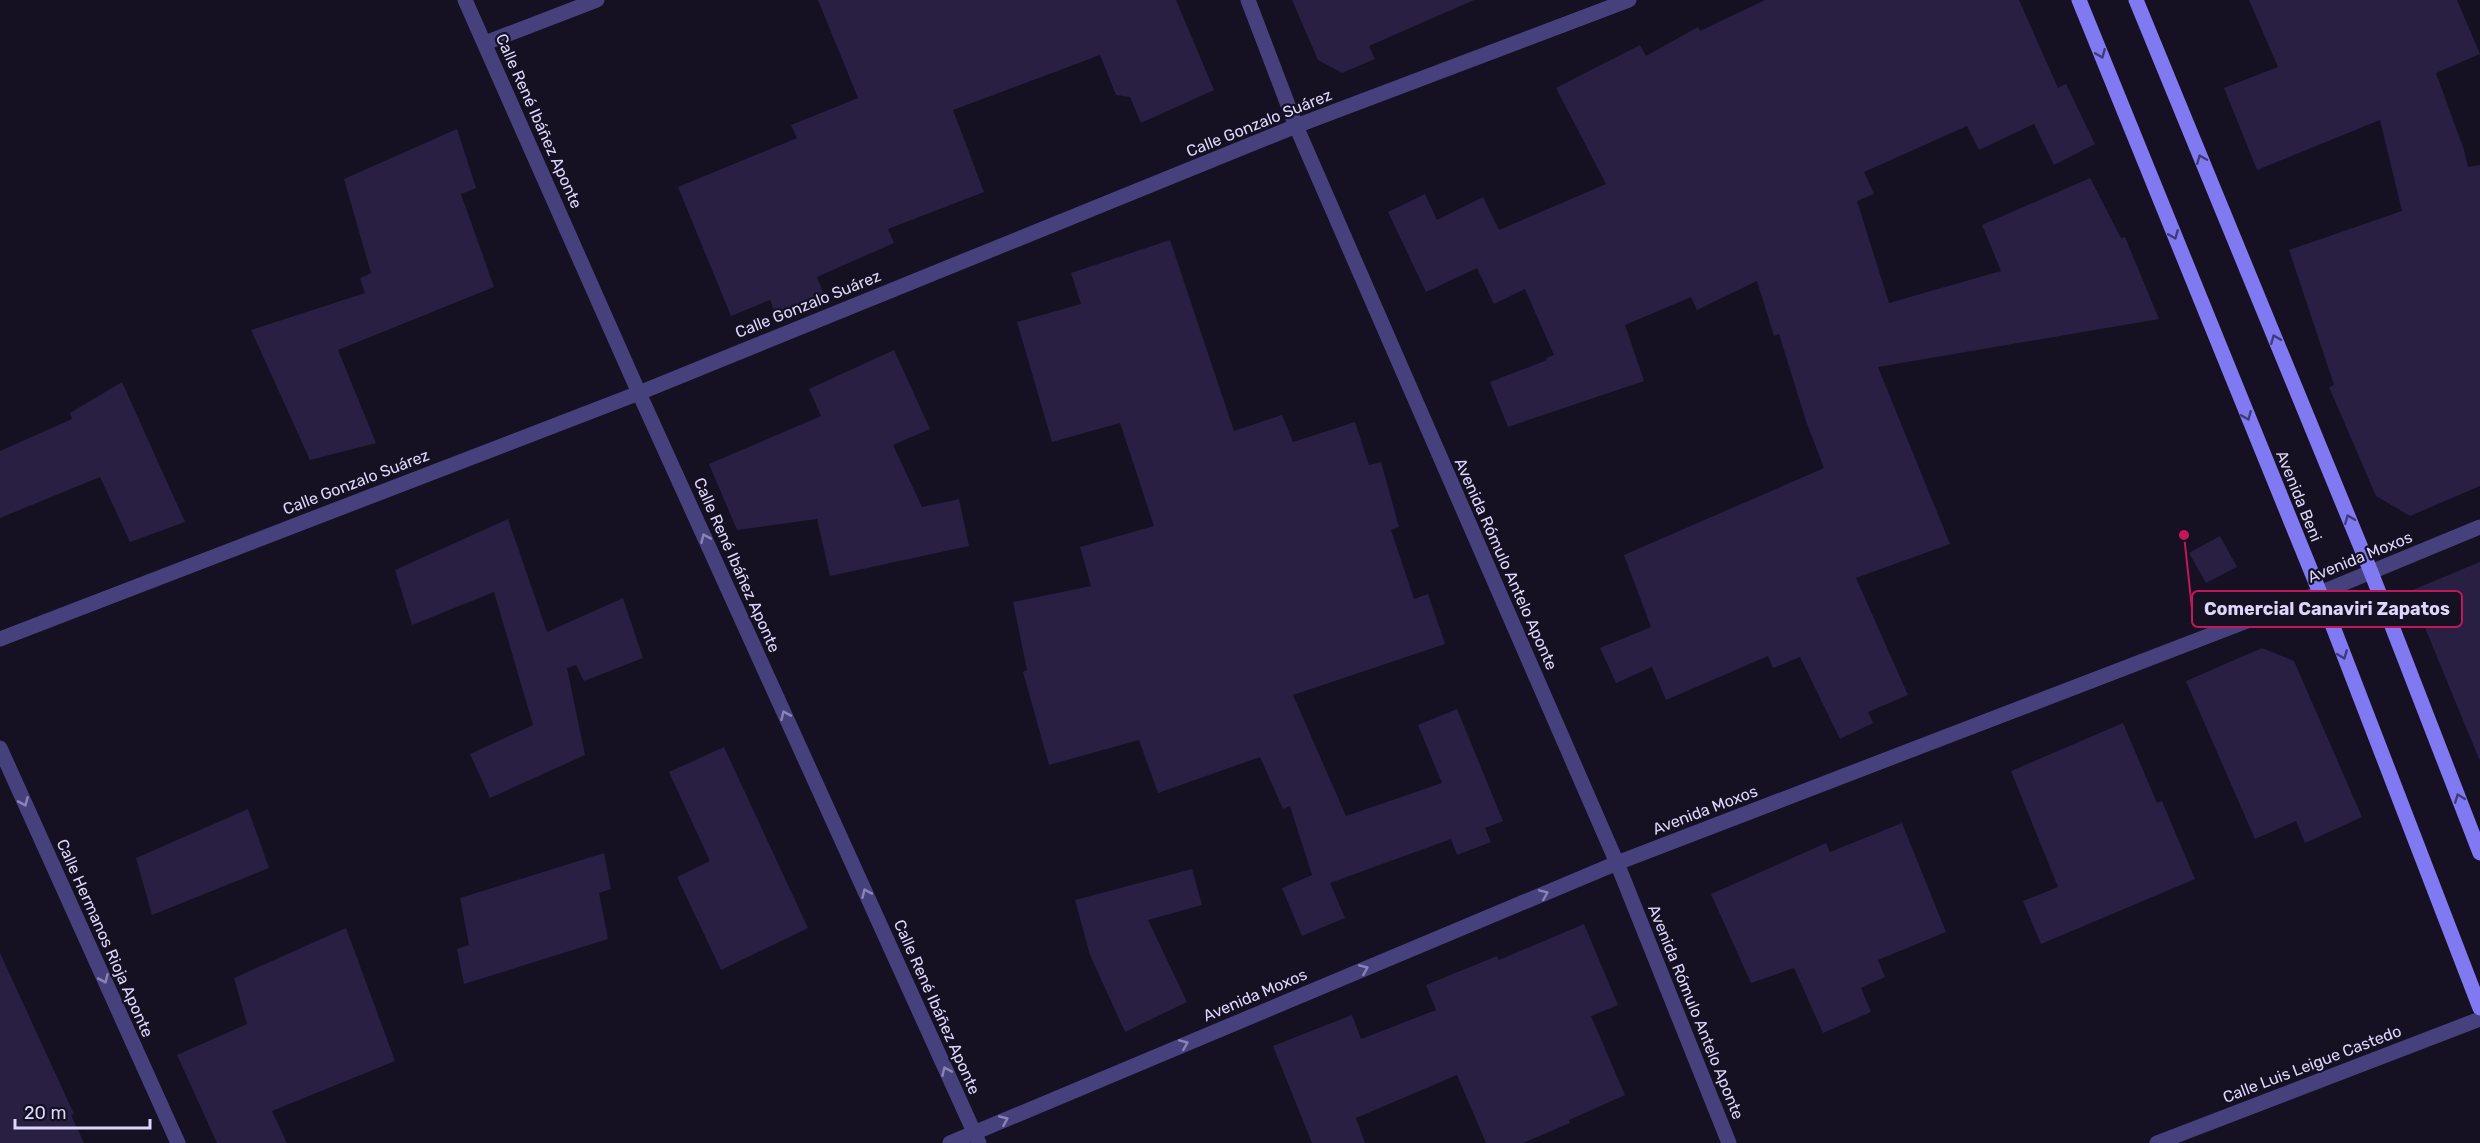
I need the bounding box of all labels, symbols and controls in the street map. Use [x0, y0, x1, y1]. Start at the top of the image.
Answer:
street label: Calle René Ibáñez Aponte [492, 31, 586, 211]
one-way arrow [2094, 48, 2106, 59]
street label: Calle Gonzalo Suárez [1183, 85, 1335, 161]
one-way arrow [2196, 154, 2208, 165]
one-way arrow [2167, 229, 2179, 240]
street label: Calle Gonzalo Suárez [732, 266, 884, 342]
one-way arrow [2270, 334, 2282, 345]
one-way arrow [2240, 409, 2252, 420]
street label: Calle Gonzalo Suárez [280, 445, 432, 519]
street label: Avenida Beni [2272, 448, 2326, 544]
street label: Avenida Rómulo Antelo Aponte [1451, 455, 1561, 673]
street label: Calle René Ibáñez Aponte [690, 475, 784, 655]
one-way arrow [2344, 514, 2356, 525]
street label: Avenida Moxos [2305, 527, 2415, 587]
one-way arrow [700, 533, 712, 544]
callout: Comercial Canaviri Zapatos [2192, 591, 2462, 627]
text: Comercial Canaviri Zapatos [2204, 598, 2450, 620]
one-way arrow [2336, 649, 2349, 660]
one-way arrow [780, 711, 792, 722]
street label: Avenida Moxos [1650, 781, 1760, 839]
one-way arrow [2454, 794, 2466, 805]
one-way arrow [17, 795, 29, 806]
street label: Calle Hermanos Rioja Aponte [53, 836, 157, 1040]
one-way arrow [861, 888, 873, 899]
one-way arrow [1537, 889, 1548, 901]
street label: Avenida Rómulo Antelo Aponte [1644, 902, 1748, 1122]
street label: Calle René Ibáñez Aponte [890, 917, 984, 1097]
one-way arrow [1357, 964, 1368, 976]
street label: Avenida Moxos [1200, 965, 1310, 1025]
one-way arrow [97, 973, 109, 984]
street label: Calle Luis Leigue Castedo [2220, 1021, 2404, 1107]
one-way arrow [1177, 1039, 1188, 1051]
one-way arrow [941, 1066, 953, 1077]
scale bar [15, 1092, 150, 1130]
text: 20 m [24, 1102, 66, 1124]
one-way arrow [997, 1115, 1008, 1127]

